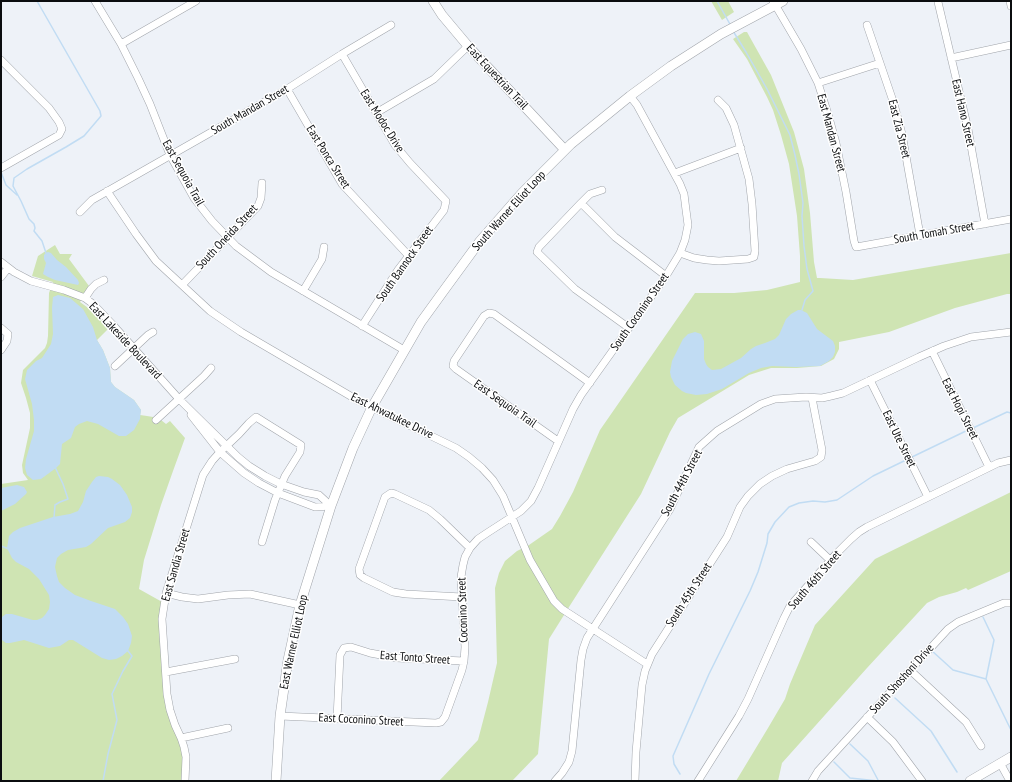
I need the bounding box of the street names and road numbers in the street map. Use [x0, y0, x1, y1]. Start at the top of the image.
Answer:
street label: East Equestrian Trail [463, 41, 531, 113]
street label: East Hano Street [948, 78, 978, 148]
street label: South Mandan Street [209, 82, 291, 138]
street label: East Modoc Drive [357, 87, 407, 155]
street label: East Mandan Street [814, 92, 848, 174]
street label: East Zia Street [885, 98, 913, 160]
street label: East Ponca Street [303, 123, 353, 191]
street label: East Sequoia Trail [159, 137, 207, 209]
street label: South Warner Elliot Loop [469, 168, 549, 254]
street label: South Oneida Street [193, 202, 261, 272]
street label: South Tomah Street [893, 219, 975, 247]
street label: South Bannock Street [374, 223, 436, 305]
street label: South Coconino Street [608, 270, 672, 354]
street label: East Lakeside Boulevard [86, 300, 164, 382]
street label: East Hopi Street [938, 376, 982, 442]
street label: East Sequoia Trail [471, 377, 539, 431]
street label: East Ahwatukee Drive [348, 390, 436, 442]
street label: East Ute Street [879, 408, 919, 470]
street label: South 44th Street [658, 447, 706, 519]
street label: East Sandia Street [159, 527, 193, 603]
street label: South 46th Street [785, 548, 845, 612]
street label: South 45th Street [663, 560, 715, 630]
street label: Coconino Street [455, 577, 471, 643]
street label: East Warner Elliot Loop [277, 594, 311, 690]
street label: South Shoshoni Drive [867, 641, 937, 717]
street label: East Tonto Street [379, 648, 451, 668]
street label: East Coconino Street [318, 711, 404, 729]

